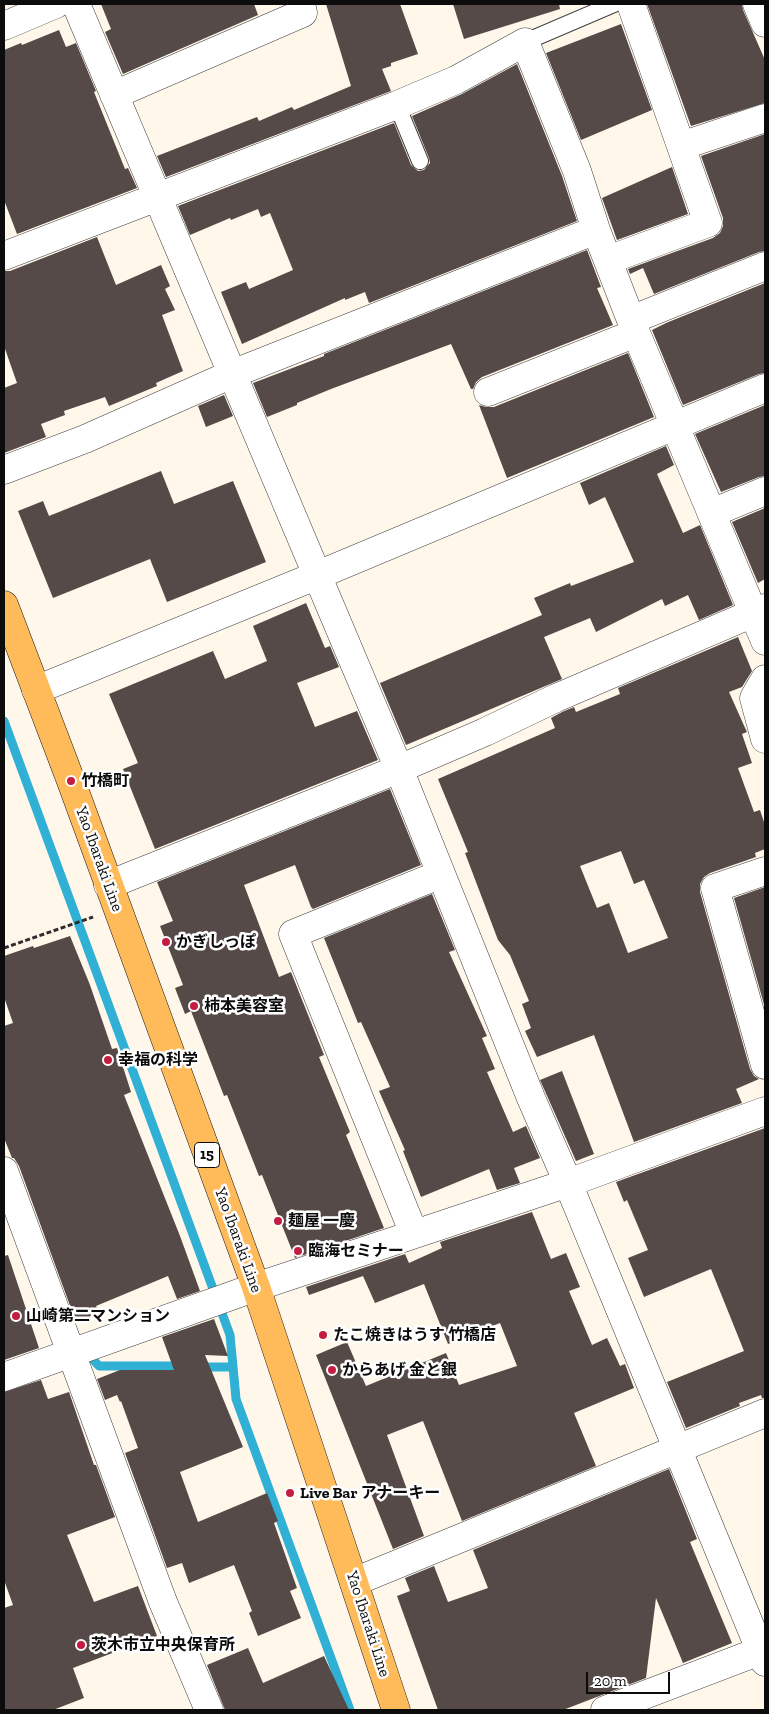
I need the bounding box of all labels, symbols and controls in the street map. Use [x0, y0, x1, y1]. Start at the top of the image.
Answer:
place label: 竹橋町 [81, 771, 129, 791]
marker: 竹橋町 [65, 775, 77, 787]
street label: Yao Ibaraki Line [71, 804, 127, 914]
place label: かぎしっぽ [176, 932, 256, 952]
marker: かぎしっぽ [160, 936, 172, 948]
place label: 柿本美容室 [204, 996, 284, 1016]
marker: 柿本美容室 [188, 1000, 200, 1012]
place label: 幸福の科学 [118, 1050, 198, 1070]
marker: 幸福の科学 [102, 1054, 114, 1066]
road number: 15 [194, 1142, 220, 1168]
street label: Yao Ibaraki Line [210, 1185, 266, 1295]
place label: 麺屋 一慶 [288, 1211, 355, 1231]
marker: 麺屋 一慶 [272, 1215, 284, 1227]
place label: 臨海セミナー [308, 1241, 404, 1261]
marker: 臨海セミナー [292, 1245, 304, 1257]
place label: 山崎第二マンション [26, 1306, 170, 1326]
marker: 山崎第二マンション [10, 1310, 22, 1322]
place label: たこ焼きはうす 竹橋店 [333, 1325, 496, 1345]
marker: たこ焼きはうす 竹橋店 [317, 1329, 329, 1341]
place label: からあげ 金と銀 [342, 1360, 457, 1380]
marker: からあげ 金と銀 [326, 1364, 338, 1376]
place label: Live Bar アナーキー [300, 1483, 440, 1503]
marker: Live Bar アナーキー [284, 1487, 296, 1499]
street label: Yao Ibaraki Line [342, 1569, 394, 1679]
place label: 茨木市立中央保育所 [91, 1635, 235, 1655]
marker: 茨木市立中央保育所 [75, 1639, 87, 1651]
scale bar [589, 1662, 673, 1694]
text: 20 m [594, 1672, 627, 1690]

